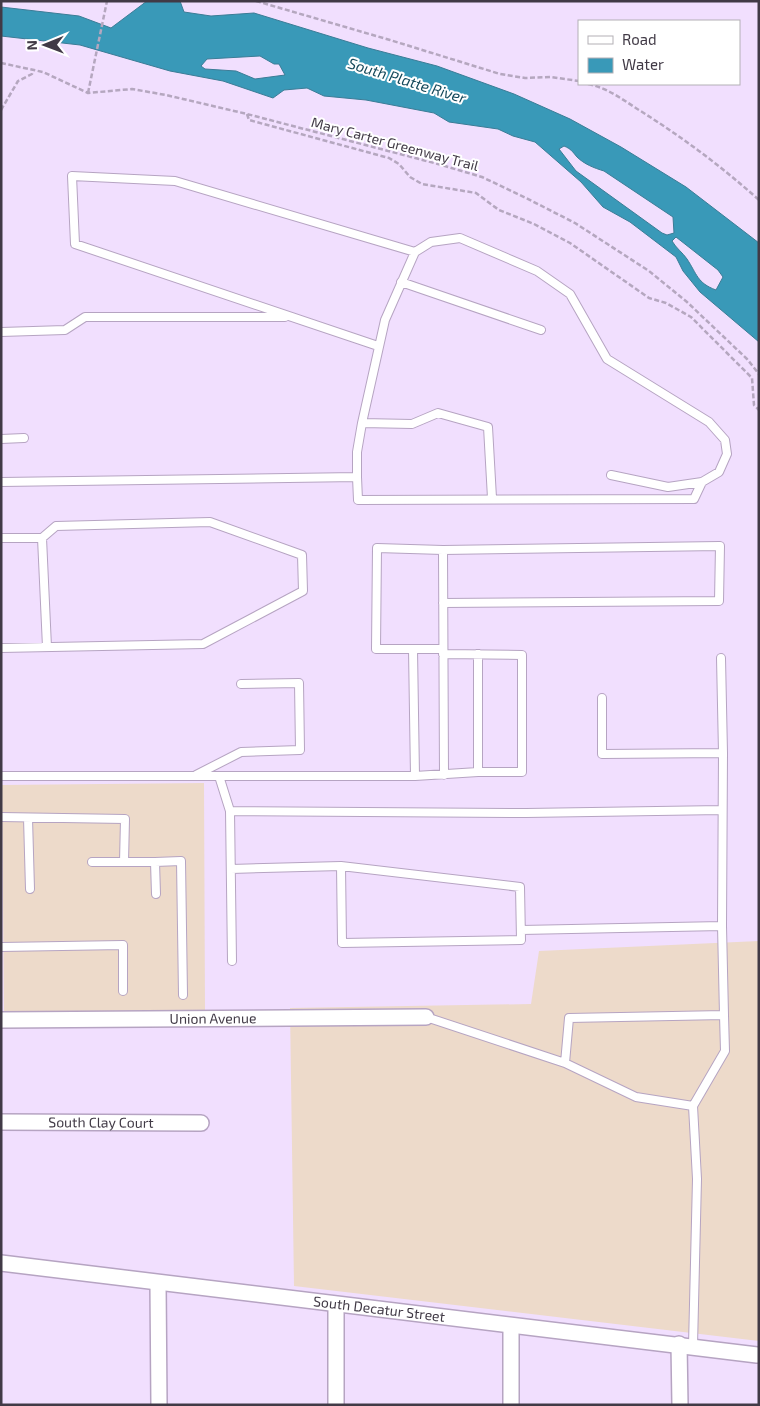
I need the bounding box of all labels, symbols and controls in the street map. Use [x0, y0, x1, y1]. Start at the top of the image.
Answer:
north arrow [20, 20, 70, 70]
legend [578, 20, 740, 85]
text: Road [622, 30, 657, 48]
text: N [23, 40, 40, 50]
water label: South Platte River [346, 54, 469, 107]
text: Water [622, 55, 664, 73]
street label: Mary Carter Greenway Trail [310, 113, 482, 174]
street label: Union Avenue [170, 1009, 256, 1027]
street label: South Clay Court [48, 1113, 154, 1131]
street label: South Decatur Street [312, 1292, 446, 1325]

